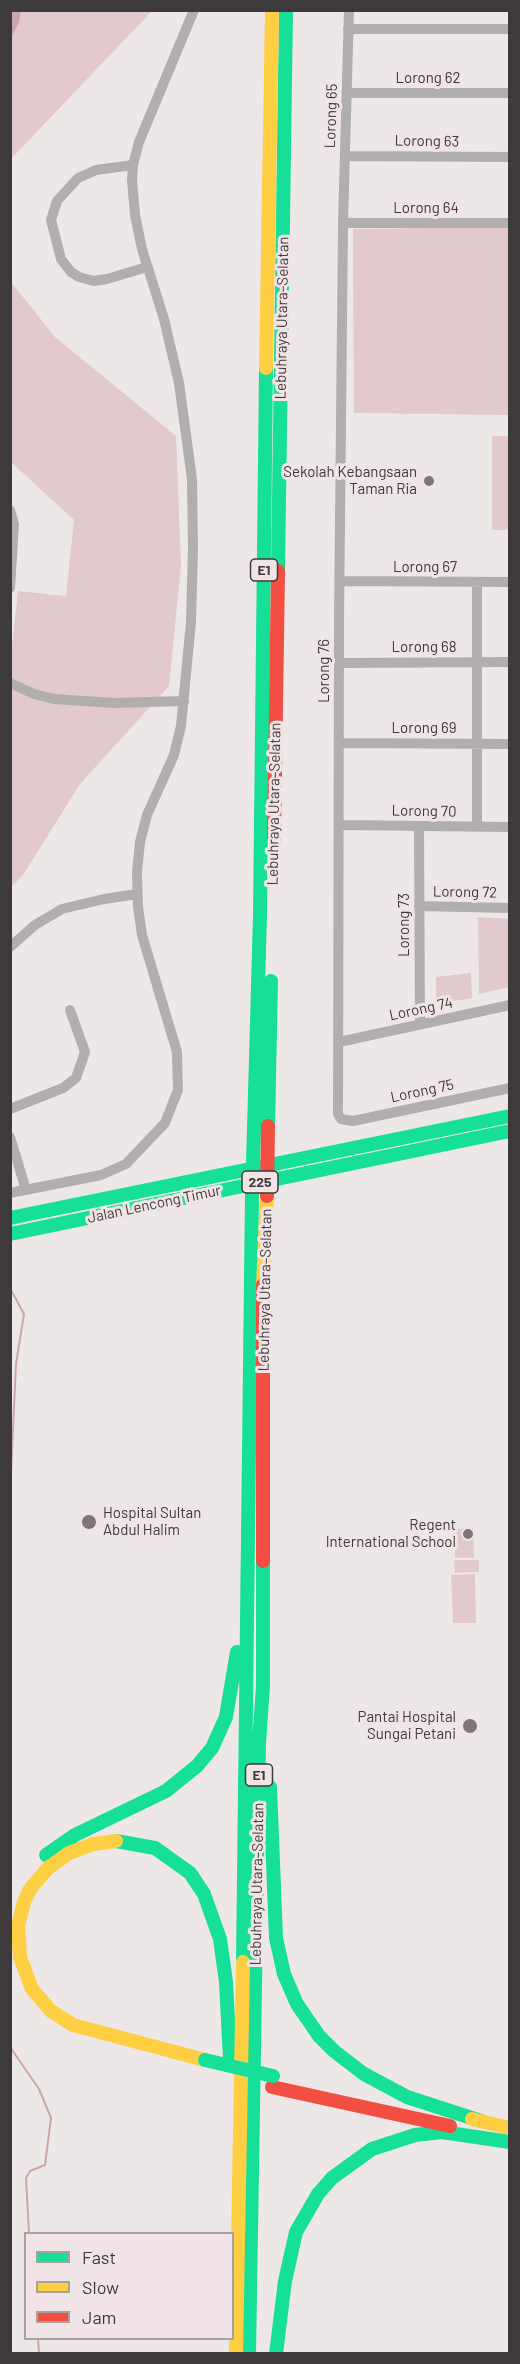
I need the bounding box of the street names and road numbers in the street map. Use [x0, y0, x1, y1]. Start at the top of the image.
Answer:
street label: Lorong 62 [395, 69, 461, 87]
street label: Lorong 65 [321, 83, 341, 149]
street label: Lorong 63 [394, 131, 460, 151]
street label: Lorong 64 [393, 199, 459, 217]
street label: Lebuhraya Utara–Selatan [272, 236, 292, 400]
street label: Lorong 67 [393, 558, 457, 576]
road number: E1 [250, 559, 278, 581]
street label: Lorong 68 [392, 638, 456, 656]
street label: Lorong 76 [315, 639, 333, 703]
street label: Lorong 69 [392, 719, 456, 737]
street label: Lebuhraya Utara–Selatan [264, 722, 284, 886]
street label: Lorong 70 [391, 801, 457, 821]
street label: Lorong 72 [433, 882, 497, 902]
street label: Lorong 73 [395, 893, 413, 957]
street label: Lorong 74 [387, 993, 455, 1025]
street label: Lorong 75 [389, 1076, 455, 1106]
road number: 225 [242, 1171, 278, 1193]
street label: Jalan Lencong Timur [86, 1181, 222, 1227]
street label: Lebuhraya Utara–Selatan [255, 1208, 275, 1372]
road number: E1 [246, 1764, 272, 1786]
street label: Lebuhraya Utara–Selatan [247, 1802, 267, 1966]

